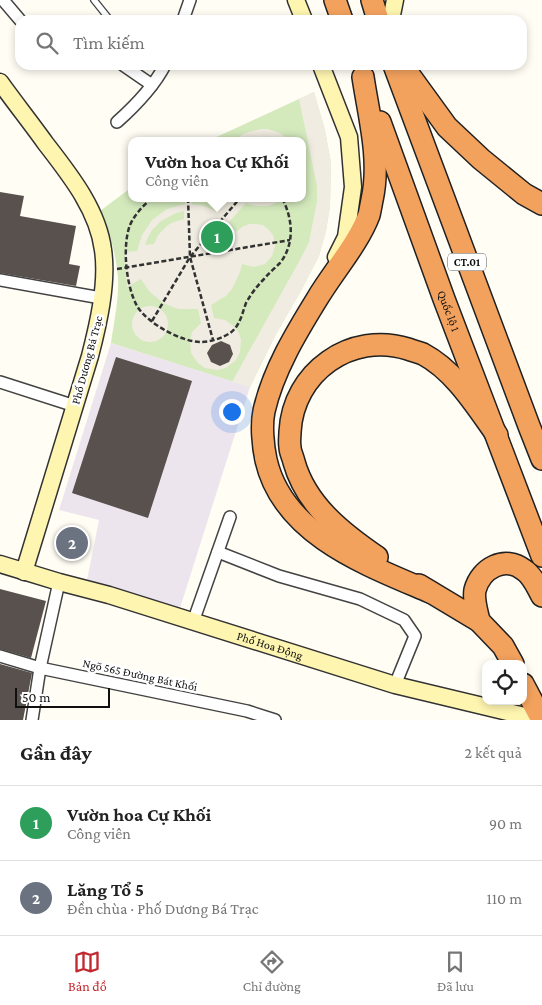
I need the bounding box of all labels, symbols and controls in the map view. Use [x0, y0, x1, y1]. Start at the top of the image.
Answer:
search box [15, 15, 527, 70]
icon: search [33, 29, 61, 57]
text: Tìm kiếm [73, 32, 145, 53]
popup [128, 137, 306, 202]
text: Vườn hoa Cự Khối [145, 151, 289, 172]
text: Công viên [145, 172, 209, 189]
pin: 1 [201, 218, 233, 256]
road number: CT.01 [448, 253, 486, 270]
street label: Quốc lộ 1 [434, 288, 463, 334]
street label: Phố Dương Bá Trạc [68, 314, 106, 406]
your location [219, 399, 245, 425]
pin: 2 [56, 524, 88, 562]
street label: Phố Hoa Động [235, 629, 305, 663]
street label: Ngõ 565 Đường Bát Khối [81, 656, 199, 694]
map controls [482, 660, 527, 705]
button: locate [482, 660, 527, 705]
scale bar [15, 685, 110, 708]
text: 50 m [22, 689, 50, 705]
text: Gần đây [20, 741, 92, 765]
text: 2 kết quả [464, 744, 522, 761]
text: Vườn hoa Cự Khối [67, 804, 211, 825]
text: 1 [33, 815, 39, 832]
text: 90 m [489, 815, 522, 832]
text: Công viên [67, 825, 131, 842]
text: Lăng Tổ 5 [67, 879, 144, 900]
text: 2 [32, 890, 40, 907]
text: 110 m [486, 890, 522, 907]
text: Đền chùa · Phố Dương Bá Trạc [67, 900, 258, 917]
tab: Bản đồ [68, 948, 107, 994]
tab: Chỉ đường [243, 948, 301, 994]
tab: Đã lưu [437, 948, 474, 994]

